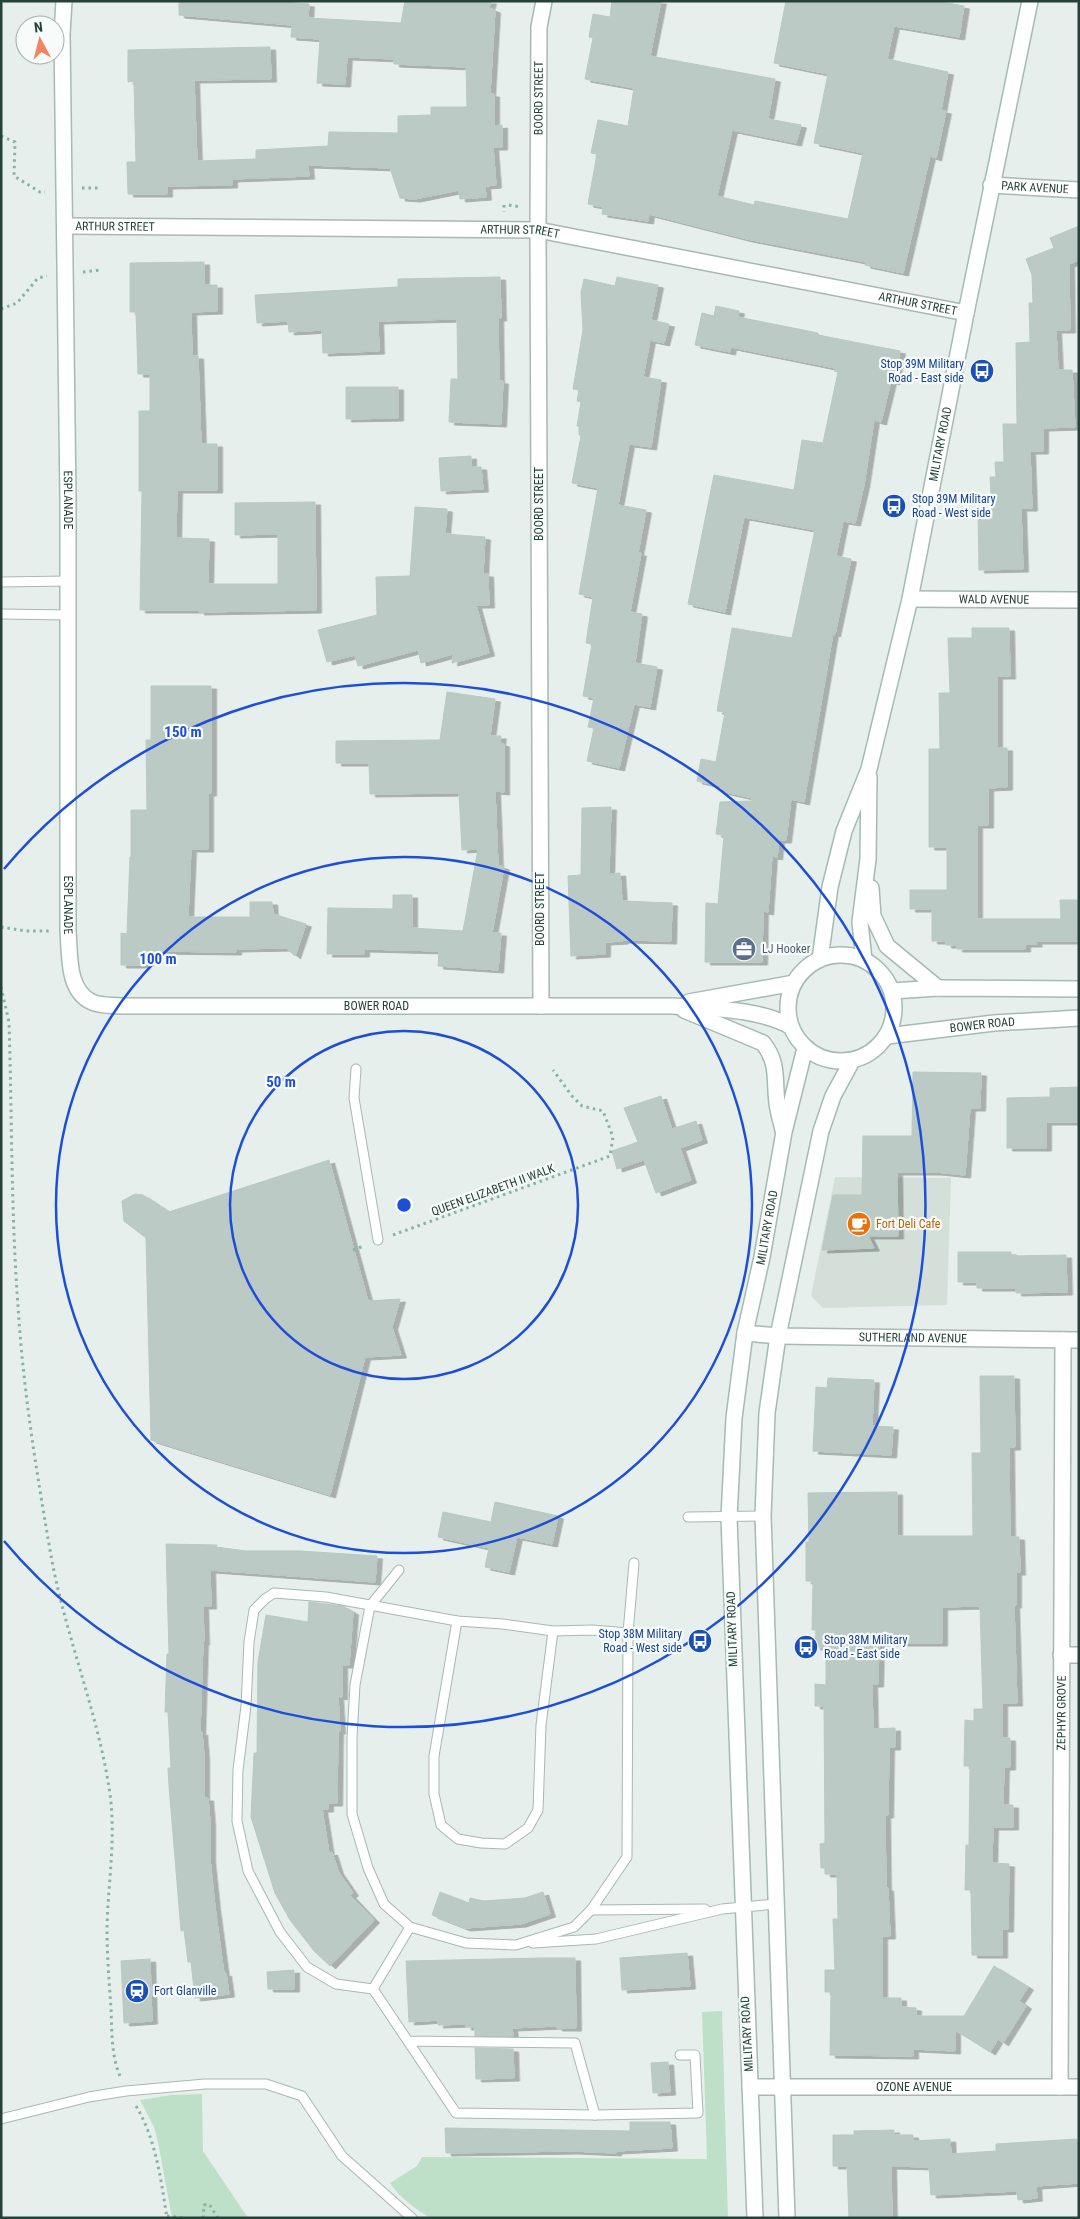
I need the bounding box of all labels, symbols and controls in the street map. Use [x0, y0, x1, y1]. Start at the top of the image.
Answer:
north arrow [15, 15, 65, 65]
text: N [33, 19, 44, 36]
street label: BOORD STREET [531, 61, 546, 135]
street label: PARK AVENUE [1001, 179, 1069, 196]
street label: ARTHUR STREET [75, 219, 155, 234]
street label: ARTHUR STREET [480, 223, 561, 241]
street label: ARTHUR STREET [878, 289, 958, 318]
place label: Stop 39M Military Road - East side [881, 357, 964, 385]
bus stop icon: Stop 39M Military Road - East side [969, 358, 995, 384]
street label: MILITARY ROAD [926, 405, 955, 483]
street label: BOORD STREET [532, 467, 546, 541]
street label: ESPLANADE [61, 470, 75, 529]
place label: Stop 39M Military Road - West side [912, 492, 995, 520]
bus stop icon: Stop 39M Military Road - West side [881, 493, 907, 519]
street label: WALD AVENUE [959, 592, 1029, 607]
text: 150 m [164, 723, 202, 741]
street label: BOORD STREET [533, 872, 547, 946]
street label: ESPLANADE [61, 875, 75, 935]
office icon: LJ Hooker [731, 936, 757, 962]
place label: LJ Hooker [762, 942, 811, 956]
text: 100 m [139, 950, 177, 968]
street label: BOWER ROAD [344, 999, 409, 1013]
street label: BOWER ROAD [949, 1015, 1015, 1035]
text: 50 m [266, 1073, 296, 1091]
street label: QUEEN ELIZABETH II WALK [430, 1161, 557, 1219]
street label: MILITARY ROAD [753, 1189, 781, 1266]
centre of rings [395, 1196, 413, 1214]
cafe icon: Fort Deli Cafe [846, 1211, 872, 1237]
place label: Fort Deli Cafe [876, 1217, 941, 1231]
street label: SUTHERLAND AVENUE [859, 1330, 967, 1346]
street label: MILITARY ROAD [724, 1591, 740, 1667]
place label: Stop 38M Military Road - West side [599, 1627, 682, 1655]
bus stop icon: Stop 38M Military Road - West side [687, 1628, 713, 1654]
place label: Stop 38M Military Road - East side [824, 1633, 907, 1661]
bus stop icon: Stop 38M Military Road - East side [793, 1634, 819, 1660]
street label: ZEPHYR GROVE [1054, 1675, 1069, 1750]
station icon: Fort Glanville [124, 1978, 150, 2004]
place label: Fort Glanville [154, 1984, 217, 1998]
street label: MILITARY ROAD [738, 1996, 756, 2072]
street label: OZONE AVENUE [876, 2080, 952, 2094]

